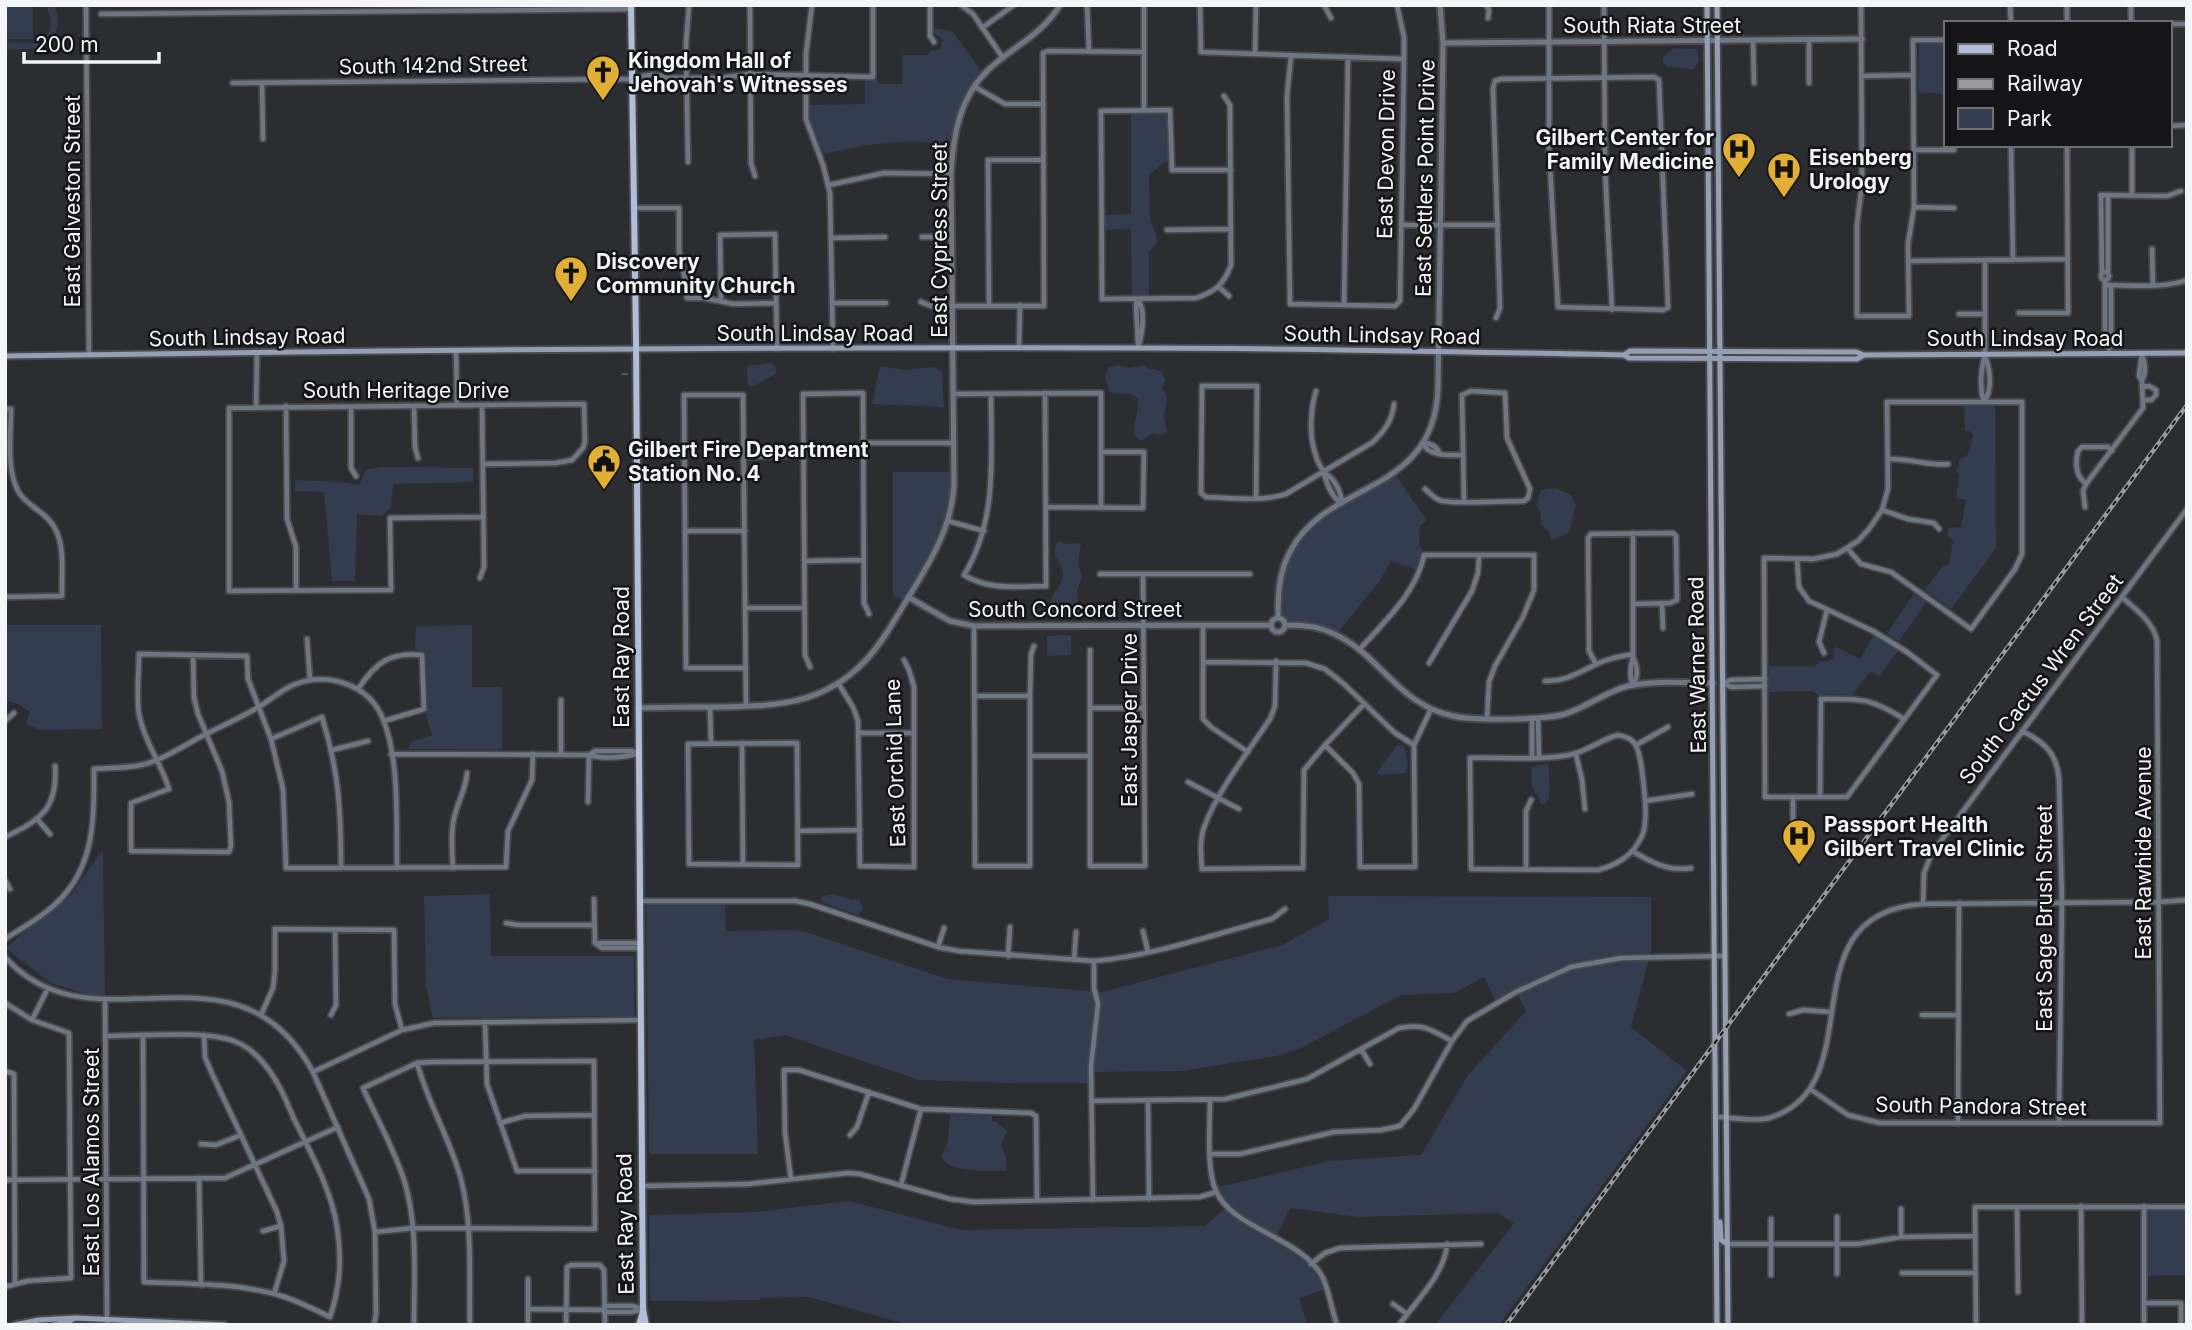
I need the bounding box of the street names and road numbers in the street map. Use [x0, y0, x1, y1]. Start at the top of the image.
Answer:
street label: South Riata Street [1563, 13, 1741, 38]
street label: South 142nd Street [338, 51, 528, 79]
street label: East Settlers Point Drive [1410, 59, 1440, 297]
street label: East Devon Drive [1372, 69, 1400, 239]
street label: East Galveston Street [60, 95, 85, 307]
street label: East Cypress Street [927, 142, 952, 338]
street label: South Lindsay Road [717, 321, 913, 346]
street label: South Lindsay Road [1283, 321, 1481, 349]
street label: South Lindsay Road [148, 323, 346, 351]
street label: South Lindsay Road [1927, 326, 2123, 351]
street label: South Heritage Drive [303, 378, 509, 403]
street label: South Cactus Wren Street [1954, 569, 2128, 789]
street label: East Warner Road [1683, 576, 1711, 754]
street label: East Ray Road [609, 586, 634, 728]
street label: South Concord Street [968, 597, 1182, 622]
street label: East Jasper Drive [1117, 633, 1142, 807]
street label: East Orchid Lane [880, 678, 910, 848]
street label: East Rawhide Avenue [2131, 747, 2156, 959]
street label: East Sage Brush Street [2032, 804, 2057, 1032]
street label: East Los Alamos Street [79, 1048, 104, 1276]
street label: South Pandora Street [1875, 1092, 2087, 1120]
street label: East Ray Road [611, 1153, 639, 1295]

